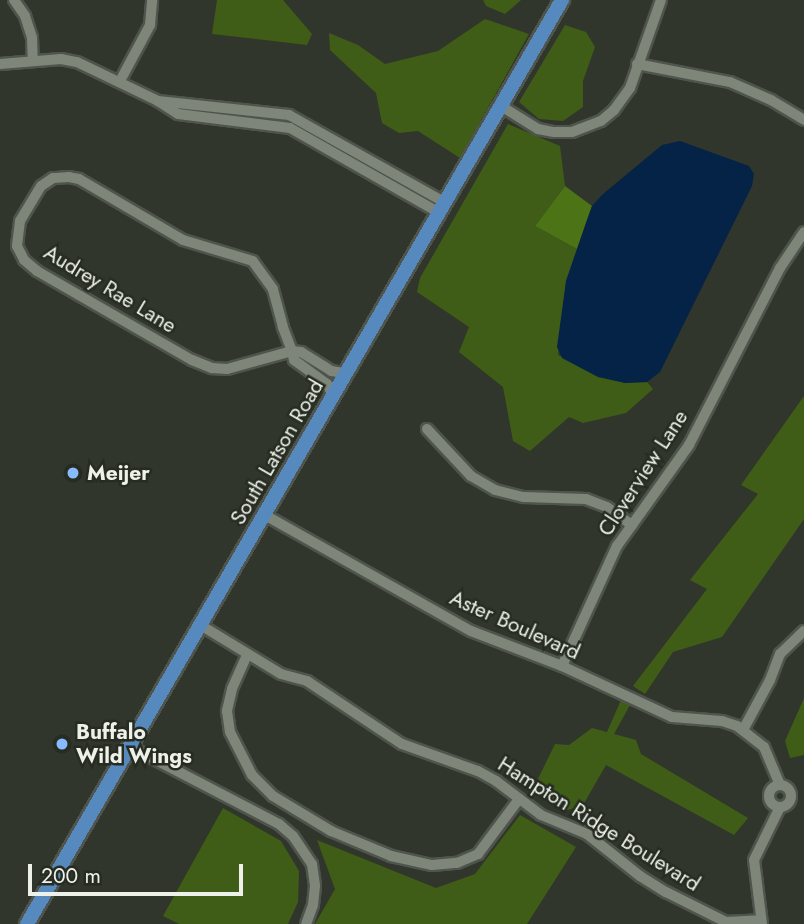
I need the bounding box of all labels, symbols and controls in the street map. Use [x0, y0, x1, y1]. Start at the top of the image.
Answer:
street label: Audrey Rae Lane [39, 240, 181, 338]
street label: South Latson Road [225, 375, 329, 529]
street label: Cloverview Lane [593, 405, 693, 541]
place label: Meijer [87, 460, 150, 486]
marker: Meijer [65, 465, 81, 481]
street label: Aster Boulevard [446, 585, 584, 665]
place label: Buffalo Wild Wings [76, 719, 192, 769]
marker: Buffalo Wild Wings [54, 736, 70, 752]
street label: Hampton Ridge Boulevard [493, 751, 705, 897]
scale bar [32, 850, 247, 894]
text: 200 m [41, 861, 101, 891]

